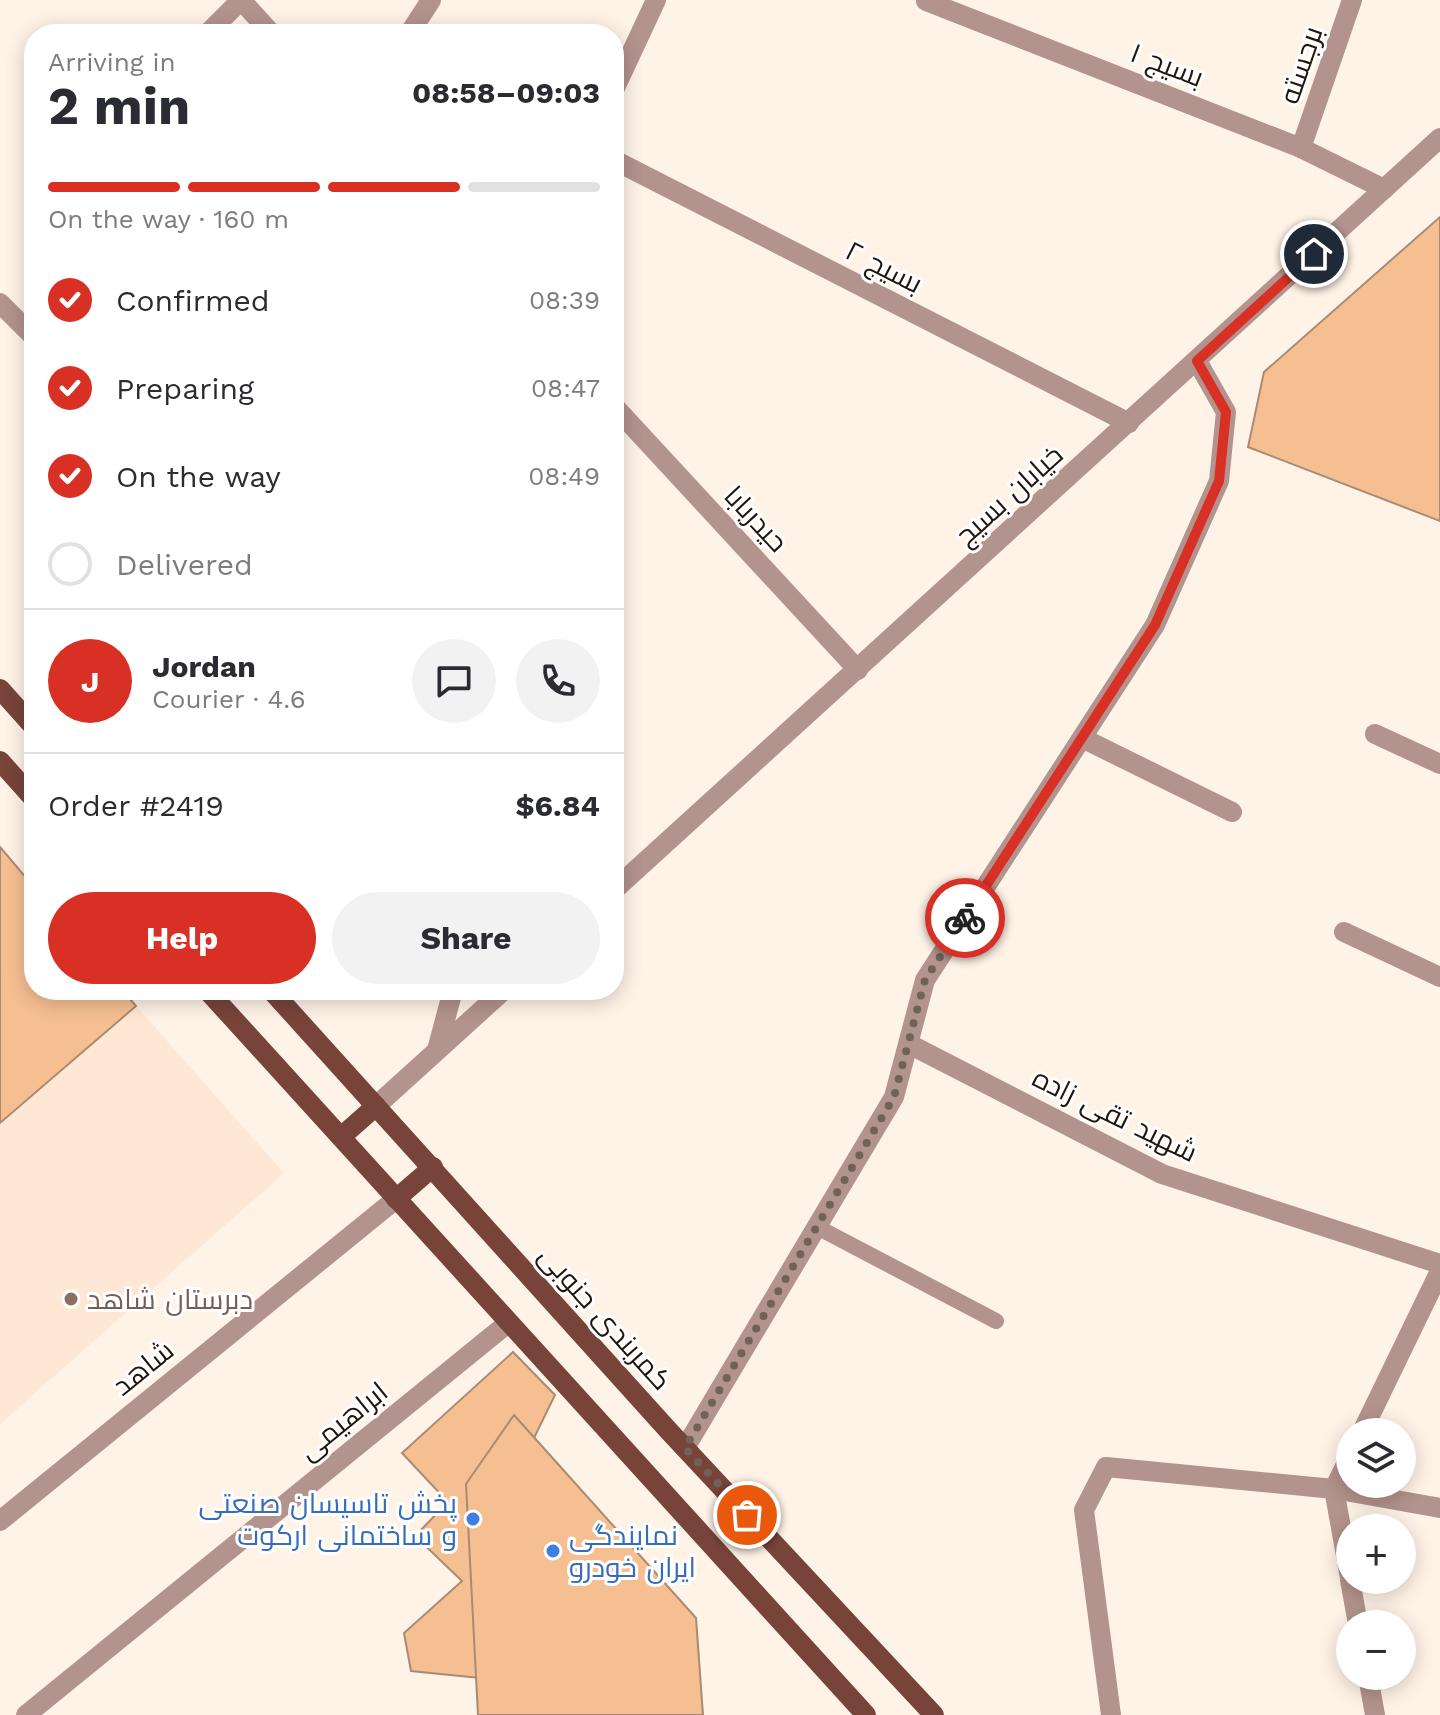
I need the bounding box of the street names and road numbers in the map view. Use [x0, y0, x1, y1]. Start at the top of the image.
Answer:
street label: برجسته [1272, 22, 1330, 108]
street label: بسیج ۱ [1125, 36, 1208, 96]
street label: بسیج ۲ [839, 234, 928, 302]
street label: خیابان بسیج [948, 438, 1071, 553]
street label: حیدربابا [717, 479, 795, 559]
street label: شهید تقی زاده [1027, 1061, 1203, 1169]
street label: کمربندی جنوبی [532, 1239, 678, 1397]
street label: شاهد [106, 1334, 180, 1402]
street label: ابراهیمی [292, 1375, 394, 1467]

